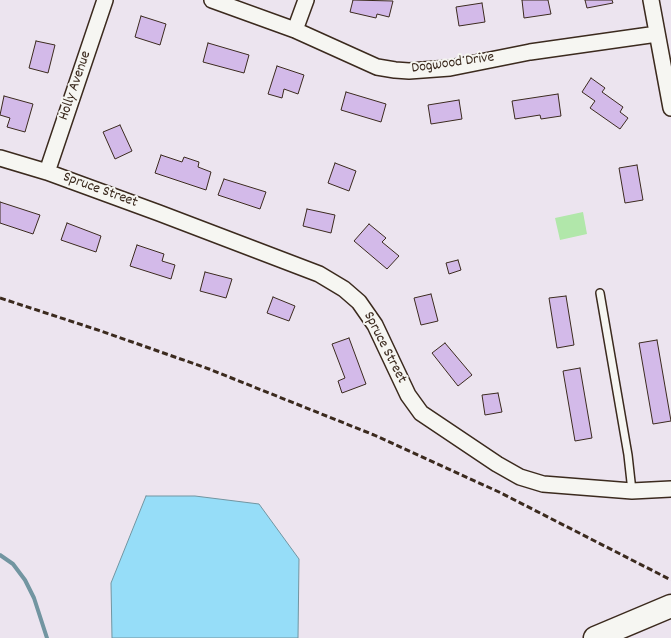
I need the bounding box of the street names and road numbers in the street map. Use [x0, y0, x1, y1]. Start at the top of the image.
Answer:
street label: Holly Avenue [56, 49, 96, 123]
street label: Dogwood Drive [410, 49, 496, 79]
street label: Spruce Street [60, 169, 140, 213]
street label: Spruce Street [358, 309, 410, 387]

